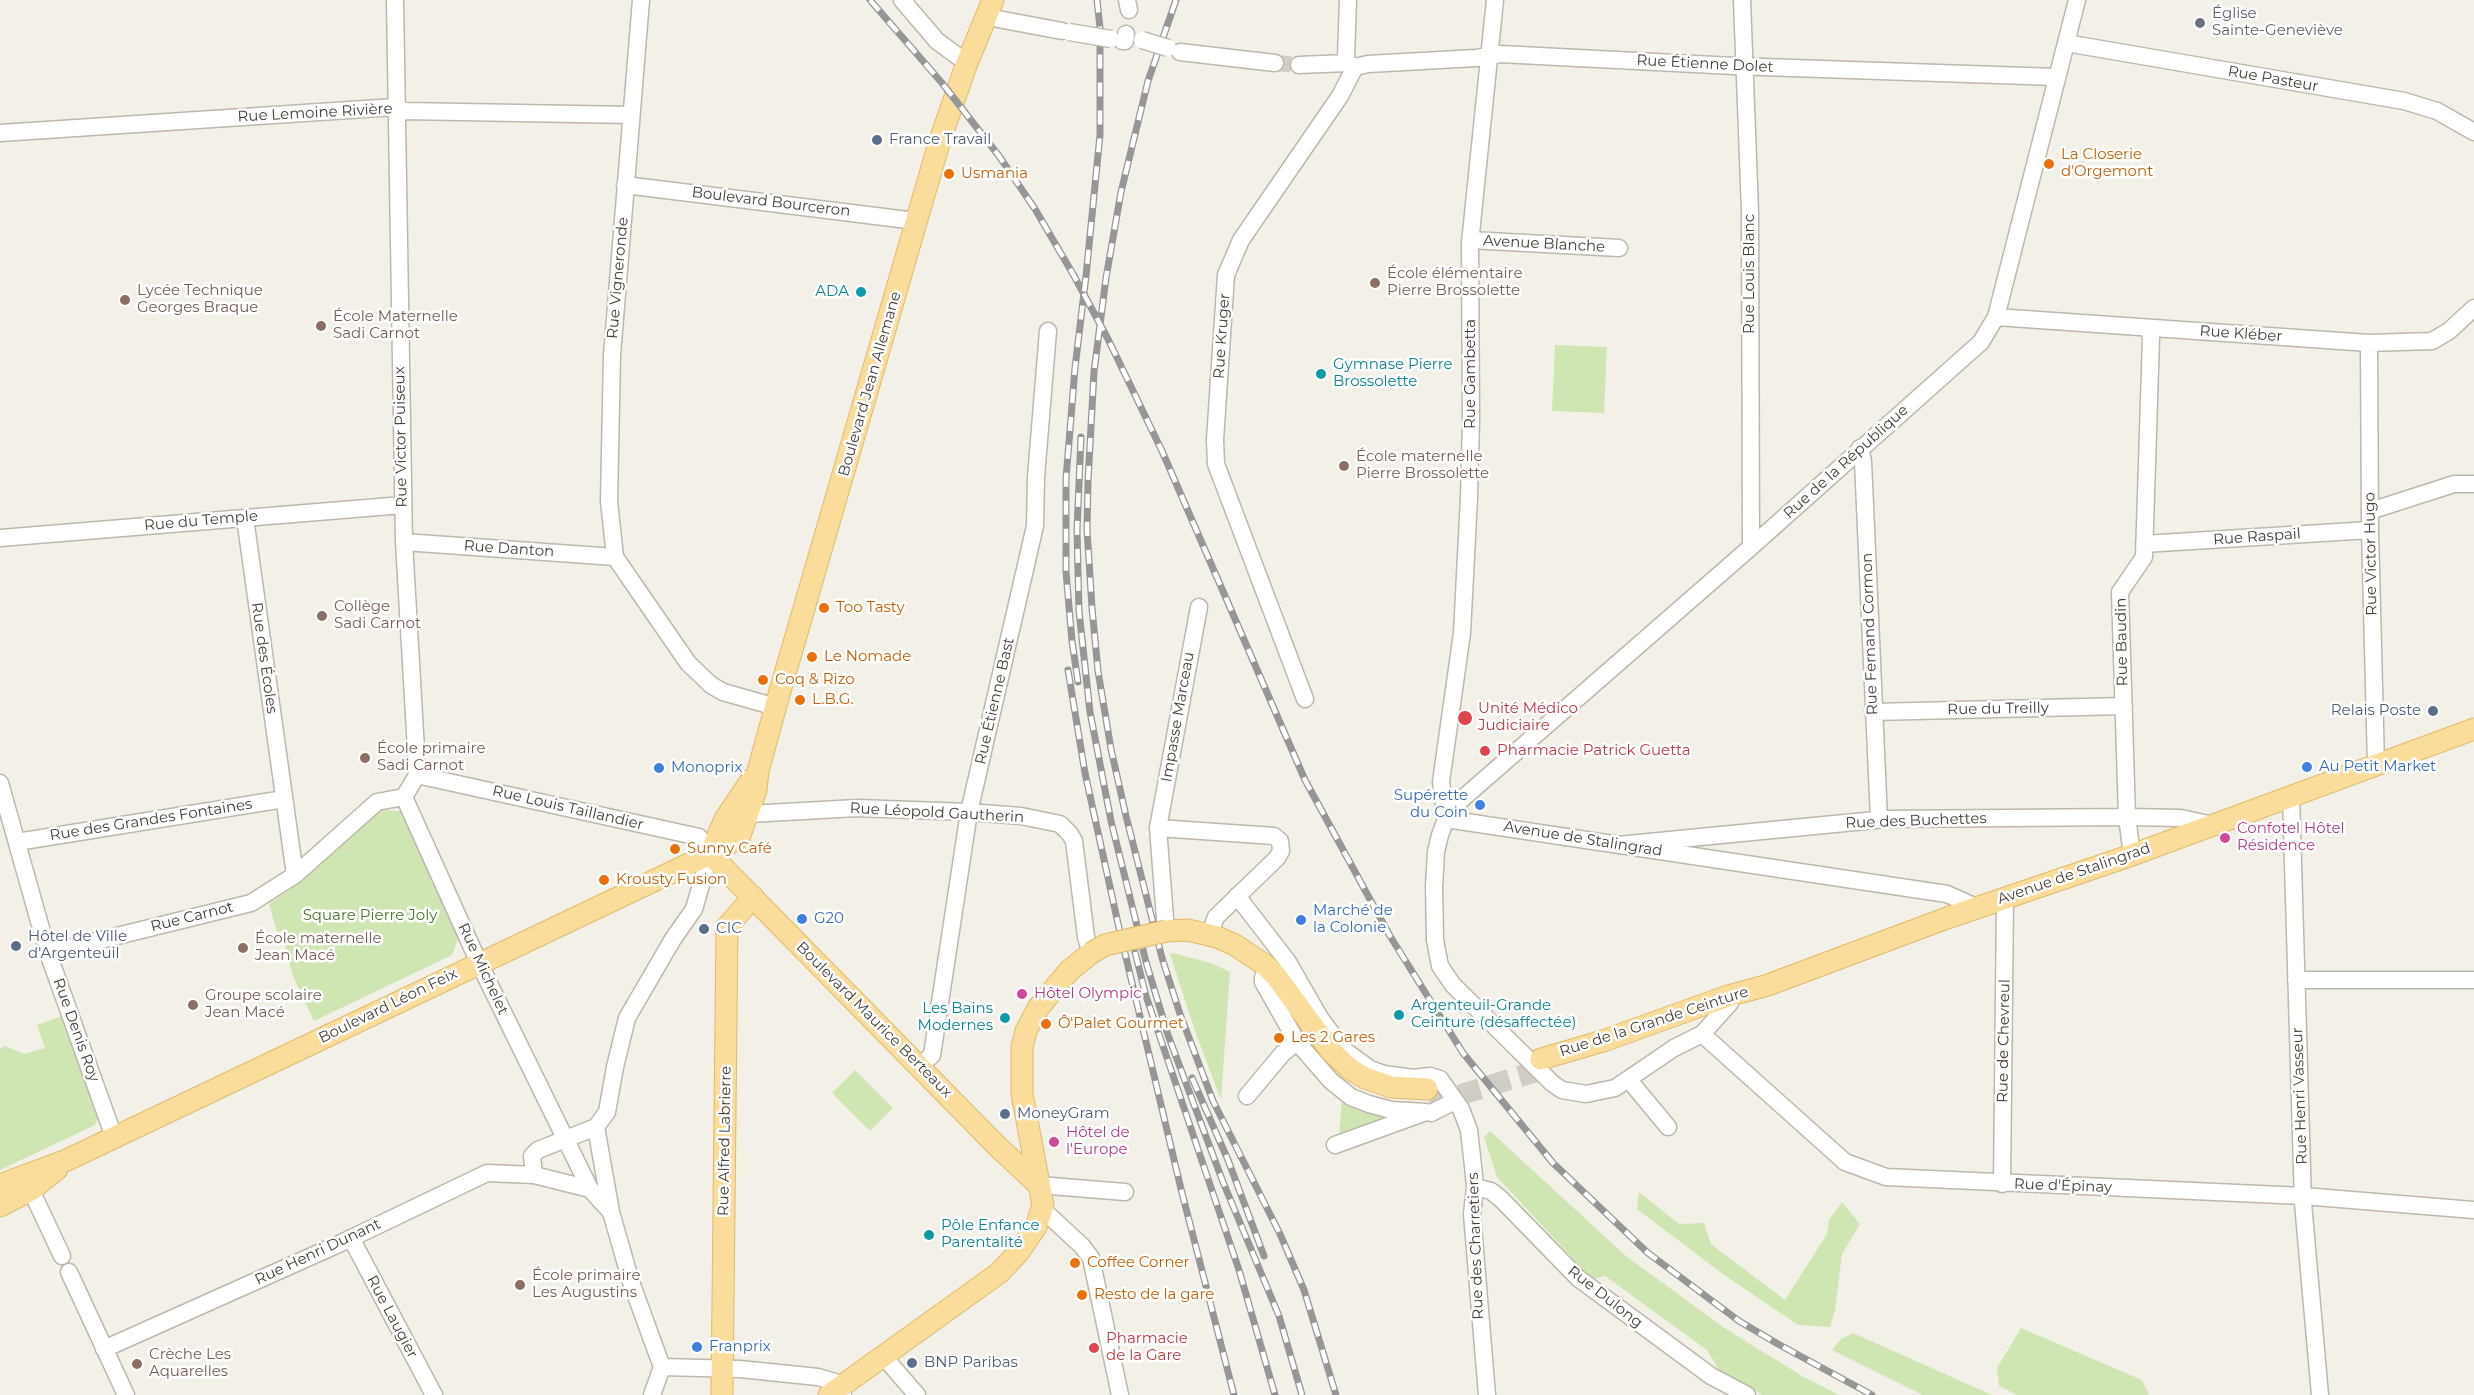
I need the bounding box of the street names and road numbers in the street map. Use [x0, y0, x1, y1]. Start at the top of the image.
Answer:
street label: Rue Étienne Dolet [1636, 51, 1774, 77]
street label: Rue Pasteur [2226, 62, 2320, 96]
street label: Rue Lemoine Rivière [237, 100, 393, 126]
street label: Boulevard Bourceron [691, 183, 851, 221]
street label: Rue Louis Blanc [1741, 214, 1759, 334]
street label: Rue Vigneronde [604, 216, 632, 340]
street label: Avenue Blanche [1482, 232, 1606, 256]
street label: Boulevard Jean Allemane [835, 289, 905, 479]
street label: Rue Kruger [1210, 293, 1234, 379]
street label: Rue Gambetta [1462, 319, 1480, 429]
street label: Rue Kléber [2199, 322, 2283, 346]
street label: Rue Victor Puiseux [391, 366, 411, 508]
street label: Rue de la République [1780, 401, 1912, 523]
street label: Rue Victor Hugo [2361, 492, 2381, 616]
street label: Rue du Temple [143, 507, 259, 535]
street label: Rue Raspail [2213, 525, 2301, 549]
street label: Rue Danton [463, 537, 555, 561]
street label: Rue Fernand Cormon [1858, 553, 1882, 715]
street label: Rue Baudin [2112, 598, 2132, 686]
street label: Rue des Écoles [247, 601, 281, 715]
street label: Rue Étienne Bast [972, 636, 1018, 766]
street label: Impasse Marceau [1158, 650, 1198, 784]
street label: Rue du Treilly [1947, 699, 2049, 719]
street label: Rue Louis Taillandier [491, 782, 645, 834]
street label: Rue des Grandes Fontaines [48, 795, 254, 845]
street label: Rue Léopold Gautherin [849, 799, 1025, 827]
street label: Rue des Buchettes [1845, 810, 1987, 832]
street label: Avenue de Stalingrad [1502, 818, 1664, 860]
street label: Avenue de Stalingrad [1995, 839, 2153, 909]
street label: Rue Carnot [149, 898, 235, 936]
street label: Rue Michelet [454, 920, 512, 1018]
street label: Boulevard Maurice Berteaux [792, 938, 956, 1102]
street label: Boulevard Léon Feix [316, 965, 460, 1047]
street label: Rue Denis Roy [49, 976, 103, 1084]
street label: Rue de Chevreul [1994, 979, 2014, 1103]
street label: Rue de la Grande Ceinture [1557, 983, 1751, 1061]
street label: Rue Henri Vasseur [2289, 1027, 2311, 1165]
street label: Rue Alfred Labrierre [715, 1066, 735, 1216]
street label: Rue des Charretiers [1464, 1172, 1488, 1320]
street label: Rue d'Épinay [2014, 1175, 2112, 1197]
street label: Rue Henri Dunant [252, 1215, 384, 1289]
street label: Rue Dulong [1564, 1262, 1646, 1332]
street label: Rue Laugier [363, 1273, 421, 1361]

